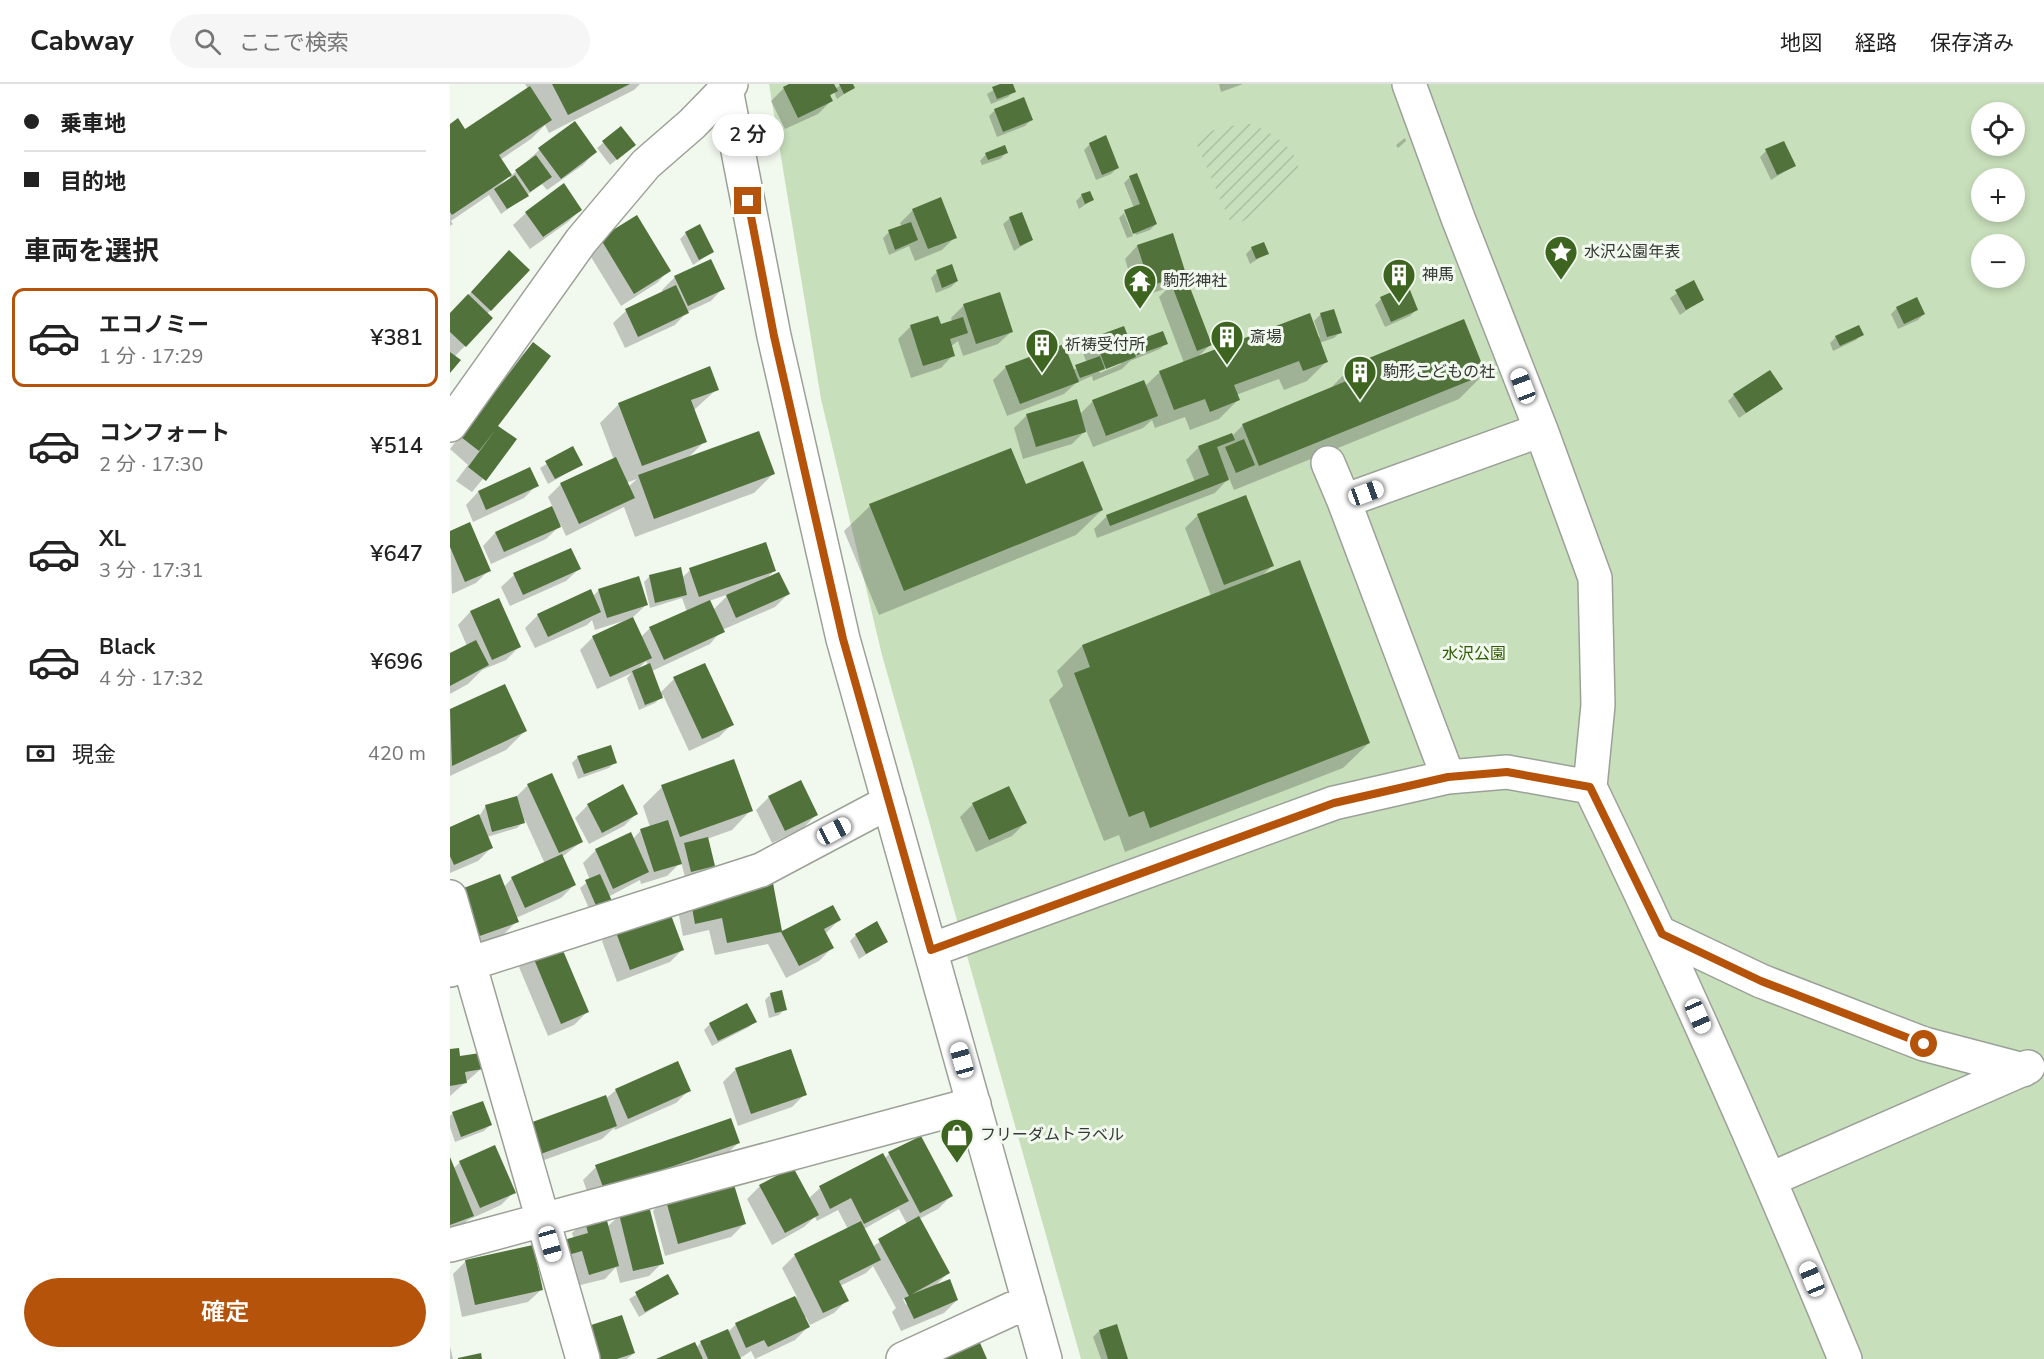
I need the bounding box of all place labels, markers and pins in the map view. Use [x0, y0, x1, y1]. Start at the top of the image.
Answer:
place icon: 水沢公園年表 [1543, 234, 1579, 281]
place label: 水沢公園年表 [1584, 241, 1680, 263]
building icon: 神馬 [1381, 257, 1417, 304]
temple icon: 駒形神社 [1122, 263, 1158, 310]
place label: 神馬 [1422, 264, 1454, 286]
place label: 駒形神社 [1163, 270, 1227, 292]
building icon: 斎場 [1209, 319, 1245, 366]
place label: 斎場 [1250, 326, 1282, 348]
building icon: 祈祷受付所 [1024, 327, 1060, 374]
place label: 祈祷受付所 [1065, 334, 1145, 356]
building icon: 駒形こどもの社 [1342, 354, 1378, 401]
place label: 駒形こどもの社 [1383, 361, 1495, 383]
shop icon: フリーダムトラベル [939, 1117, 975, 1164]
place label: フリーダムトラベル [980, 1124, 1124, 1146]

